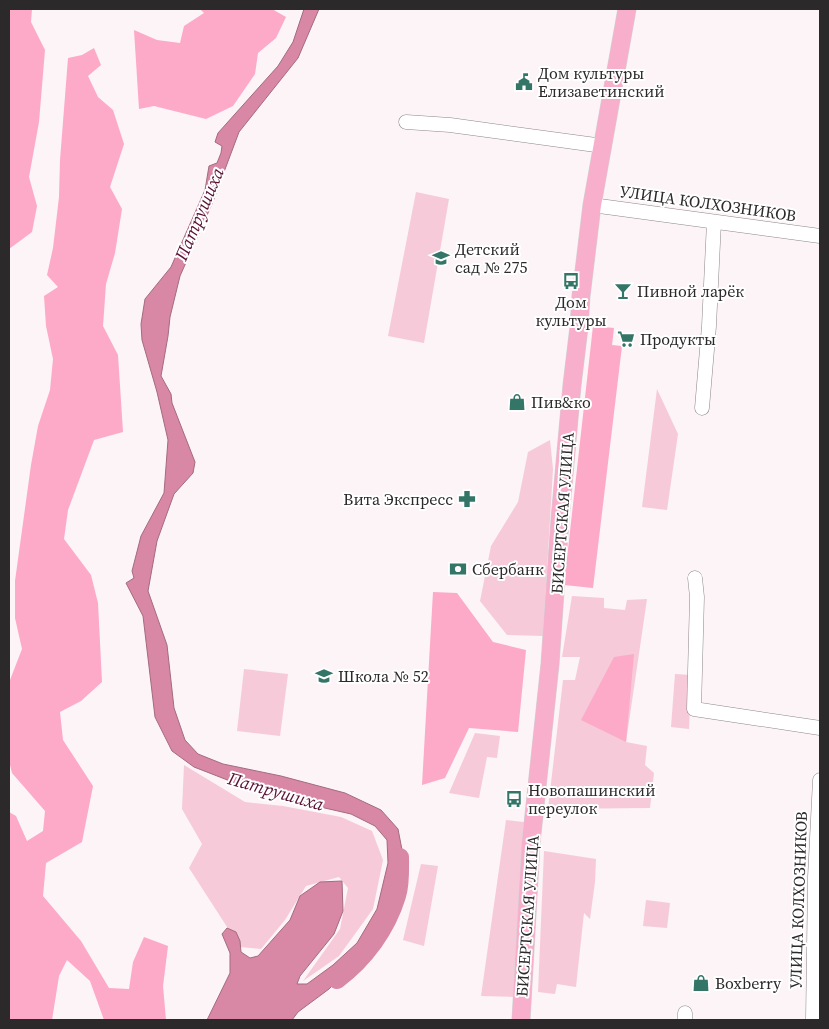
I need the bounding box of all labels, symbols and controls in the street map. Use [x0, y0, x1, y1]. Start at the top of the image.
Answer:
place label: Дом культуры Елизаветинский [538, 62, 665, 102]
public building icon: Дом культуры Елизаветинский [514, 72, 534, 92]
water label: Патрушиха [168, 163, 230, 265]
street label: УЛИЦА КОЛХОЗНИКОВ [618, 180, 798, 226]
place label: Детский сад № 275 [455, 238, 528, 278]
school or university icon: Детский сад № 275 [431, 248, 451, 268]
bus stop icon: Дом культуры [561, 271, 581, 291]
place label: Пивной ларёк [637, 280, 744, 302]
bar icon: Пивной ларёк [613, 281, 633, 301]
place label: Дом культуры [535, 291, 607, 331]
place label: Продукты [640, 328, 716, 350]
supermarket icon: Продукты [616, 329, 636, 349]
place label: Пив&ко [531, 391, 591, 413]
shop icon: Пив&ко [507, 392, 527, 412]
street label: БИСЕРТСКАЯ УЛИЦА [545, 431, 579, 595]
place label: Вита Экспресс [343, 488, 453, 510]
pharmacy icon: Вита Экспресс [457, 489, 477, 509]
place label: Сбербанк [472, 558, 544, 580]
bank icon: Сбербанк [448, 559, 468, 579]
place label: Школа № 52 [338, 665, 429, 687]
school or university icon: Школа № 52 [314, 666, 334, 686]
water label: Патрушиха [224, 765, 327, 817]
place label: Новопашинский переулок [528, 779, 656, 819]
bus stop icon: Новопашинский переулок [504, 789, 524, 809]
street label: УЛИЦА КОЛХОЗНИКОВ [784, 811, 812, 989]
street label: БИСЕРТСКАЯ УЛИЦА [510, 834, 544, 998]
place label: Boxberry [715, 972, 782, 994]
shop icon: Boxberry [691, 973, 711, 993]

